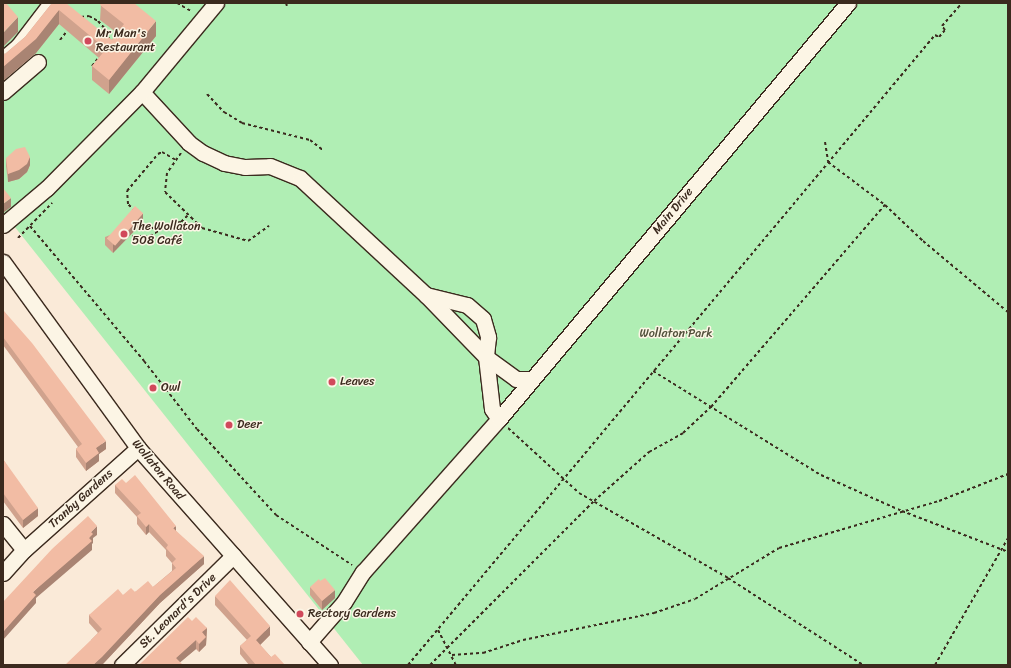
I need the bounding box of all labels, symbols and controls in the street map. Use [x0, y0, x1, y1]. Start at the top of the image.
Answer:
place label: Mr Man's Restaurant [96, 27, 155, 55]
marker: Mr Man's Restaurant [83, 36, 93, 46]
street label: Main Drive [650, 185, 696, 237]
place label: The Wollaton 508 Café [132, 220, 200, 248]
marker: The Wollaton 508 Café [119, 229, 129, 239]
park label: Wollaton Park [639, 327, 713, 341]
place label: Leaves [340, 375, 375, 389]
marker: Leaves [327, 377, 337, 387]
place label: Owl [161, 381, 180, 395]
marker: Owl [148, 383, 158, 393]
place label: Deer [237, 418, 261, 432]
marker: Deer [224, 420, 234, 430]
street label: Wollaton Road [129, 437, 187, 503]
street label: Tranby Gardens [46, 466, 116, 532]
street label: St. Leonard's Drive [137, 571, 219, 651]
place label: Rectory Gardens [308, 607, 396, 621]
marker: Rectory Gardens [295, 609, 305, 619]

